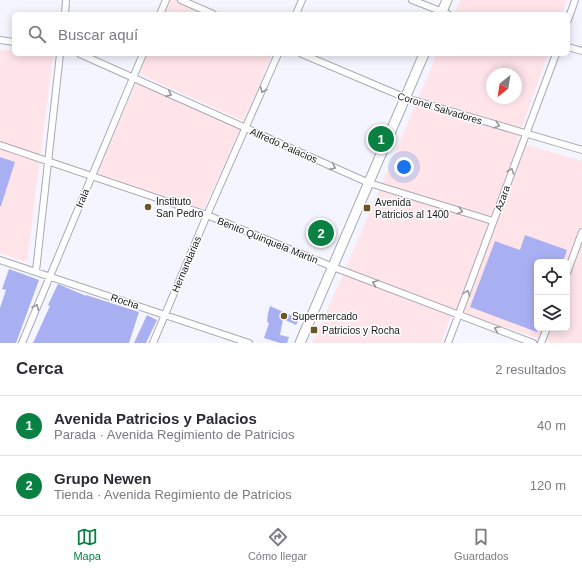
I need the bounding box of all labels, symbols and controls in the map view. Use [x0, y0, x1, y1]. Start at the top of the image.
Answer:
search box [12, 12, 570, 56]
icon: search [26, 23, 48, 45]
text: Buscar aquí [58, 26, 138, 43]
north arrow [486, 68, 522, 104]
one-way arrow [260, 85, 268, 93]
one-way arrow [165, 89, 172, 97]
street label: Coronel Salvadores [396, 90, 483, 127]
one-way arrow [493, 120, 500, 129]
pin: 1 [368, 124, 394, 154]
street label: Alfredo Palacios [249, 126, 319, 165]
your location [394, 157, 414, 177]
one-way arrow [329, 162, 336, 170]
one-way arrow [507, 168, 515, 175]
street label: Azara [493, 184, 512, 212]
street label: Irala [74, 187, 91, 209]
place label: Instituto San Pedro [156, 196, 204, 219]
place label: Avenida Patricios al 1400 [375, 197, 449, 220]
marker: Instituto San Pedro [143, 202, 153, 212]
marker: Avenida Patricios al 1400 [362, 203, 372, 213]
one-way arrow [456, 206, 463, 215]
street label: Benito Quinquela Martín [216, 215, 320, 266]
pin: 2 [308, 218, 334, 248]
street label: Hernandarias [170, 234, 203, 294]
map controls [534, 259, 570, 331]
button: locate [534, 259, 570, 295]
one-way arrow [372, 279, 379, 288]
one-way arrow [462, 290, 470, 297]
street label: Rocha [109, 292, 141, 311]
button: layers [534, 295, 570, 331]
one-way arrow [32, 304, 40, 311]
marker: Supermercado [279, 311, 289, 321]
place label: Supermercado [292, 311, 358, 322]
marker: Patricios y Rocha [309, 325, 319, 335]
place label: Patricios y Rocha [322, 325, 400, 336]
one-way arrow [493, 325, 500, 333]
text: Cerca [16, 359, 63, 378]
text: 2 resultados [495, 362, 566, 377]
text: Avenida Patricios y Palacios [54, 410, 257, 427]
text: 1 [25, 418, 33, 433]
text: 40 m [537, 418, 566, 433]
text: Parada · Avenida Regimiento de Patricios [54, 427, 294, 442]
text: Grupo Newen [54, 470, 152, 487]
text: 2 [25, 478, 33, 493]
text: 120 m [530, 478, 566, 493]
text: Tienda · Avenida Regimiento de Patricios [54, 487, 292, 502]
tab: Mapa [73, 526, 101, 562]
tab: Cómo llegar [248, 526, 307, 562]
tab: Guardados [454, 526, 509, 562]

